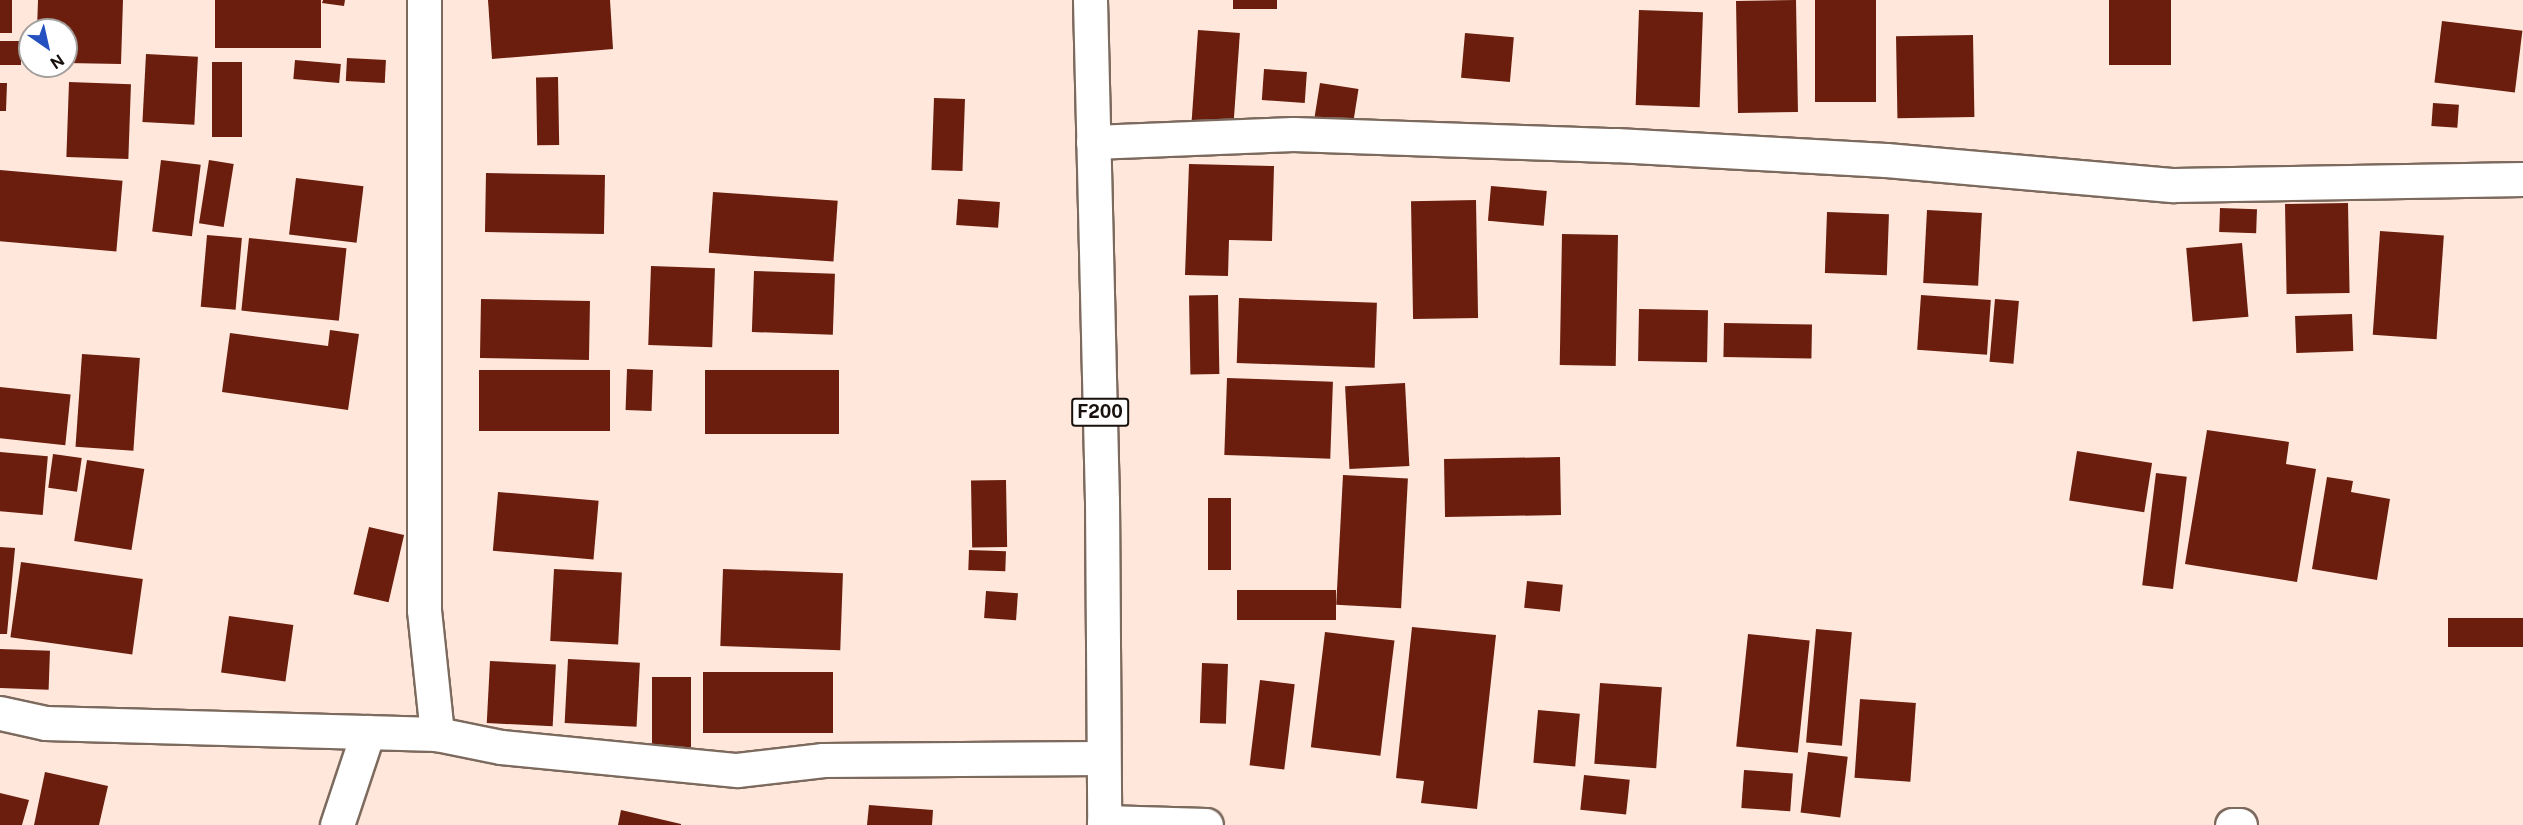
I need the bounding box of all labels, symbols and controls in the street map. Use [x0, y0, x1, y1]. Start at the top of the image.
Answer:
north arrow [18, 18, 78, 78]
text: N [47, 50, 68, 73]
road number: F200 [1070, 397, 1130, 427]

